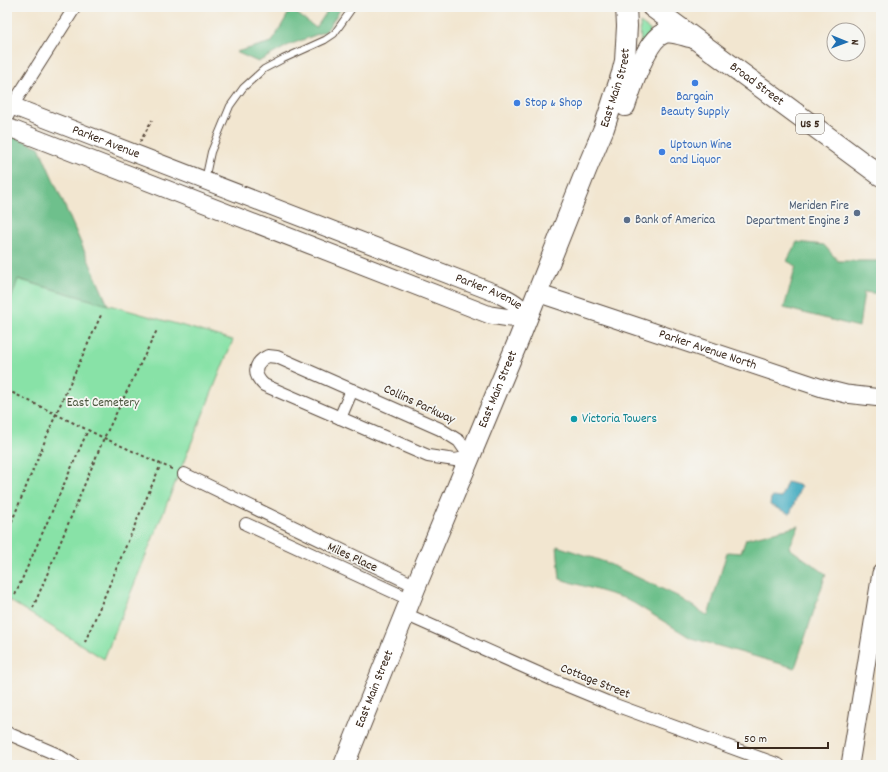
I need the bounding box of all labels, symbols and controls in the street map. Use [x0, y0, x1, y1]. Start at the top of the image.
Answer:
north arrow [826, 22, 866, 62]
text: N [846, 39, 862, 46]
street label: East Main Street [595, 48, 635, 130]
street label: Broad Street [725, 58, 788, 111]
marker: Bargain Beauty Supply [690, 78, 700, 88]
place label: Bargain Beauty Supply [661, 88, 730, 122]
place label: Stop & Shop [525, 94, 582, 113]
marker: Stop & Shop [512, 98, 522, 108]
road number: US 5 [796, 114, 824, 134]
street label: Parker Avenue [69, 121, 143, 164]
place label: Uptown Wine and Liquor [670, 136, 732, 170]
marker: Uptown Wine and Liquor [657, 147, 667, 157]
place label: Meriden Fire Department Engine 3 [746, 197, 849, 231]
marker: Meriden Fire Department Engine 3 [852, 208, 862, 218]
place label: Bank of America [635, 211, 716, 230]
marker: Bank of America [622, 215, 632, 225]
street label: Parker Avenue [452, 269, 527, 315]
street label: Parker Avenue North [656, 325, 759, 375]
street label: East Main Street [473, 348, 523, 431]
street label: Collins Parkway [380, 380, 459, 430]
park label: East Cemetery [67, 394, 140, 413]
place label: Victoria Towers [582, 410, 657, 429]
marker: Victoria Towers [569, 414, 579, 424]
street label: Miles Place [324, 538, 380, 578]
street label: East Main Street [350, 647, 399, 731]
street label: Cottage Street [557, 659, 633, 705]
scale bar [738, 724, 828, 750]
text: 50 m [744, 731, 767, 748]

